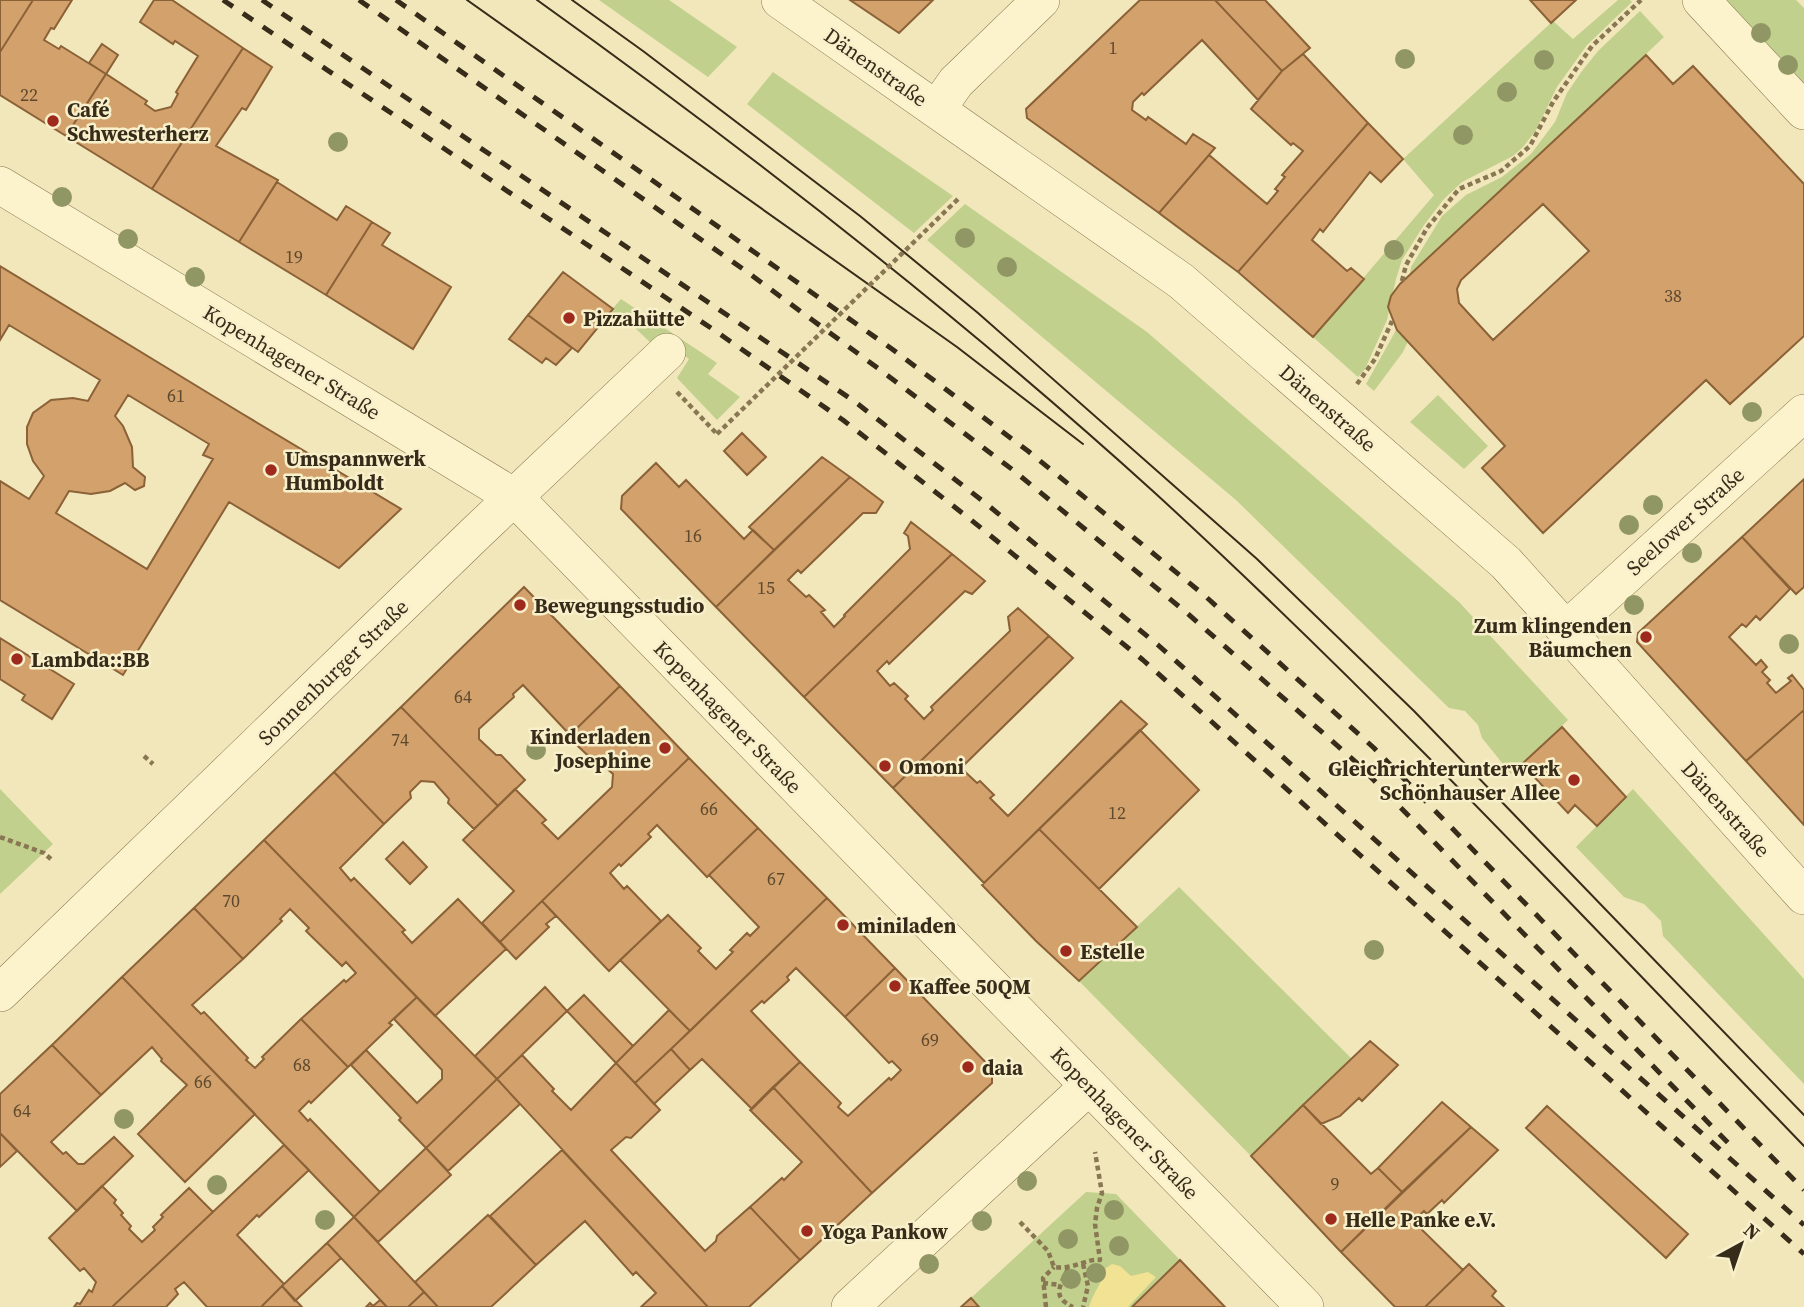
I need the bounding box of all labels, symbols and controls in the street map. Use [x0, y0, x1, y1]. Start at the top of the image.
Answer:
street label: Dänenstraße [819, 21, 933, 113]
house number: 1 [1109, 35, 1118, 60]
house number: 22 [20, 82, 38, 107]
place label: Café Schwesterherz [67, 95, 209, 148]
marker: Café Schwesterherz [45, 113, 61, 129]
house number: 19 [285, 244, 303, 269]
house number: 38 [1664, 283, 1682, 308]
street label: Kopenhagener Straße [198, 298, 386, 426]
place label: Pizzahütte [583, 304, 685, 333]
marker: Pizzahütte [561, 310, 577, 326]
street label: Dänenstraße [1273, 358, 1383, 458]
house number: 61 [167, 383, 185, 408]
place label: Umspannwerk Humboldt [285, 444, 426, 497]
street label: Seelower Straße [1620, 460, 1750, 582]
marker: Umspannwerk Humboldt [263, 462, 279, 478]
house number: 16 [684, 523, 702, 548]
house number: 15 [757, 575, 775, 600]
place label: Bewegungsstudio [534, 591, 704, 620]
street label: Sonnenburger Straße [251, 592, 415, 752]
marker: Bewegungsstudio [512, 597, 528, 613]
place label: Zum klingenden Bäumchen [1474, 611, 1632, 664]
marker: Zum klingenden Bäumchen [1638, 629, 1654, 645]
street label: Kopenhagener Straße [647, 634, 809, 800]
place label: Lambda::BB [31, 645, 150, 674]
marker: Lambda::BB [9, 651, 25, 667]
house number: 64 [454, 684, 472, 709]
place label: Kinderladen Josephine [530, 722, 651, 775]
house number: 74 [391, 727, 409, 752]
marker: Kinderladen Josephine [657, 740, 673, 756]
place label: Omoni [899, 752, 965, 781]
place label: Gleichrichterunterwerk Schönhauser Allee [1328, 754, 1560, 807]
street label: Dänenstraße [1675, 755, 1777, 863]
marker: Omoni [877, 758, 893, 774]
marker: Gleichrichterunterwerk Schönhauser Allee [1566, 772, 1582, 788]
house number: 66 [700, 796, 718, 821]
house number: 12 [1108, 800, 1126, 825]
house number: 67 [767, 866, 785, 891]
house number: 70 [222, 888, 240, 913]
place label: miniladen [857, 911, 956, 940]
marker: miniladen [835, 917, 851, 933]
place label: Estelle [1080, 937, 1145, 966]
marker: Estelle [1058, 943, 1074, 959]
place label: Kaffee 50QM [909, 972, 1031, 1001]
marker: Kaffee 50QM [887, 978, 903, 994]
house number: 69 [921, 1027, 939, 1052]
street label: Kopenhagener Straße [1044, 1040, 1206, 1206]
house number: 68 [293, 1052, 311, 1077]
place label: daia [982, 1053, 1024, 1082]
marker: daia [960, 1059, 976, 1075]
house number: 66 [194, 1069, 212, 1094]
house number: 64 [13, 1098, 31, 1123]
house number: 9 [1331, 1171, 1340, 1196]
place label: Helle Panke e.V. [1345, 1205, 1496, 1234]
north arrow [1706, 1209, 1776, 1279]
marker: Helle Panke e.V. [1323, 1211, 1339, 1227]
place label: Yoga Pankow [821, 1217, 948, 1246]
text: N [1738, 1217, 1766, 1245]
marker: Yoga Pankow [799, 1223, 815, 1239]

